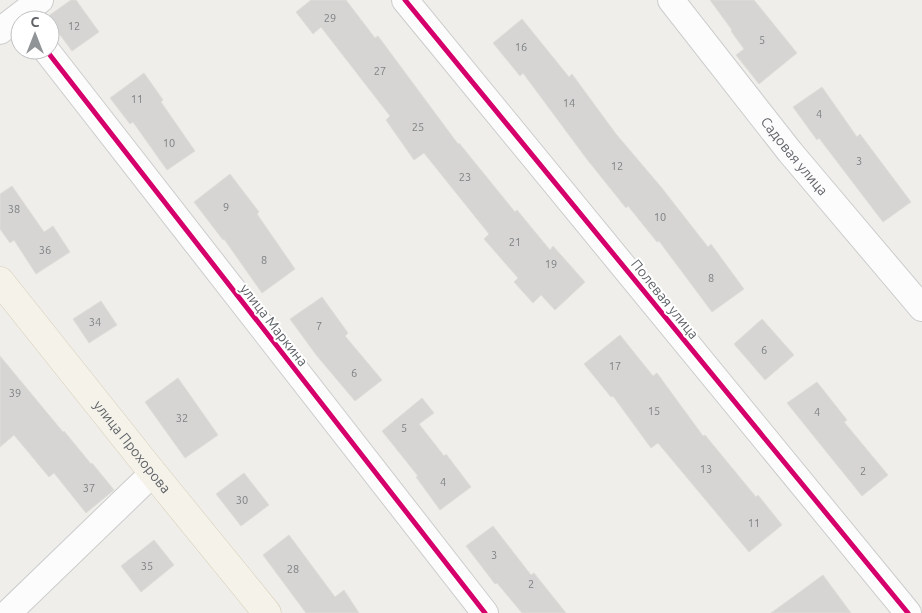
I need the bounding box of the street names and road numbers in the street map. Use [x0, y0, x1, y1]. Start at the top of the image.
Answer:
street label: Садовая улица [758, 114, 831, 198]
street label: Полевая улица [628, 256, 702, 342]
street label: улица Маркина [237, 281, 311, 369]
street label: улица Прохорова [90, 397, 174, 496]

